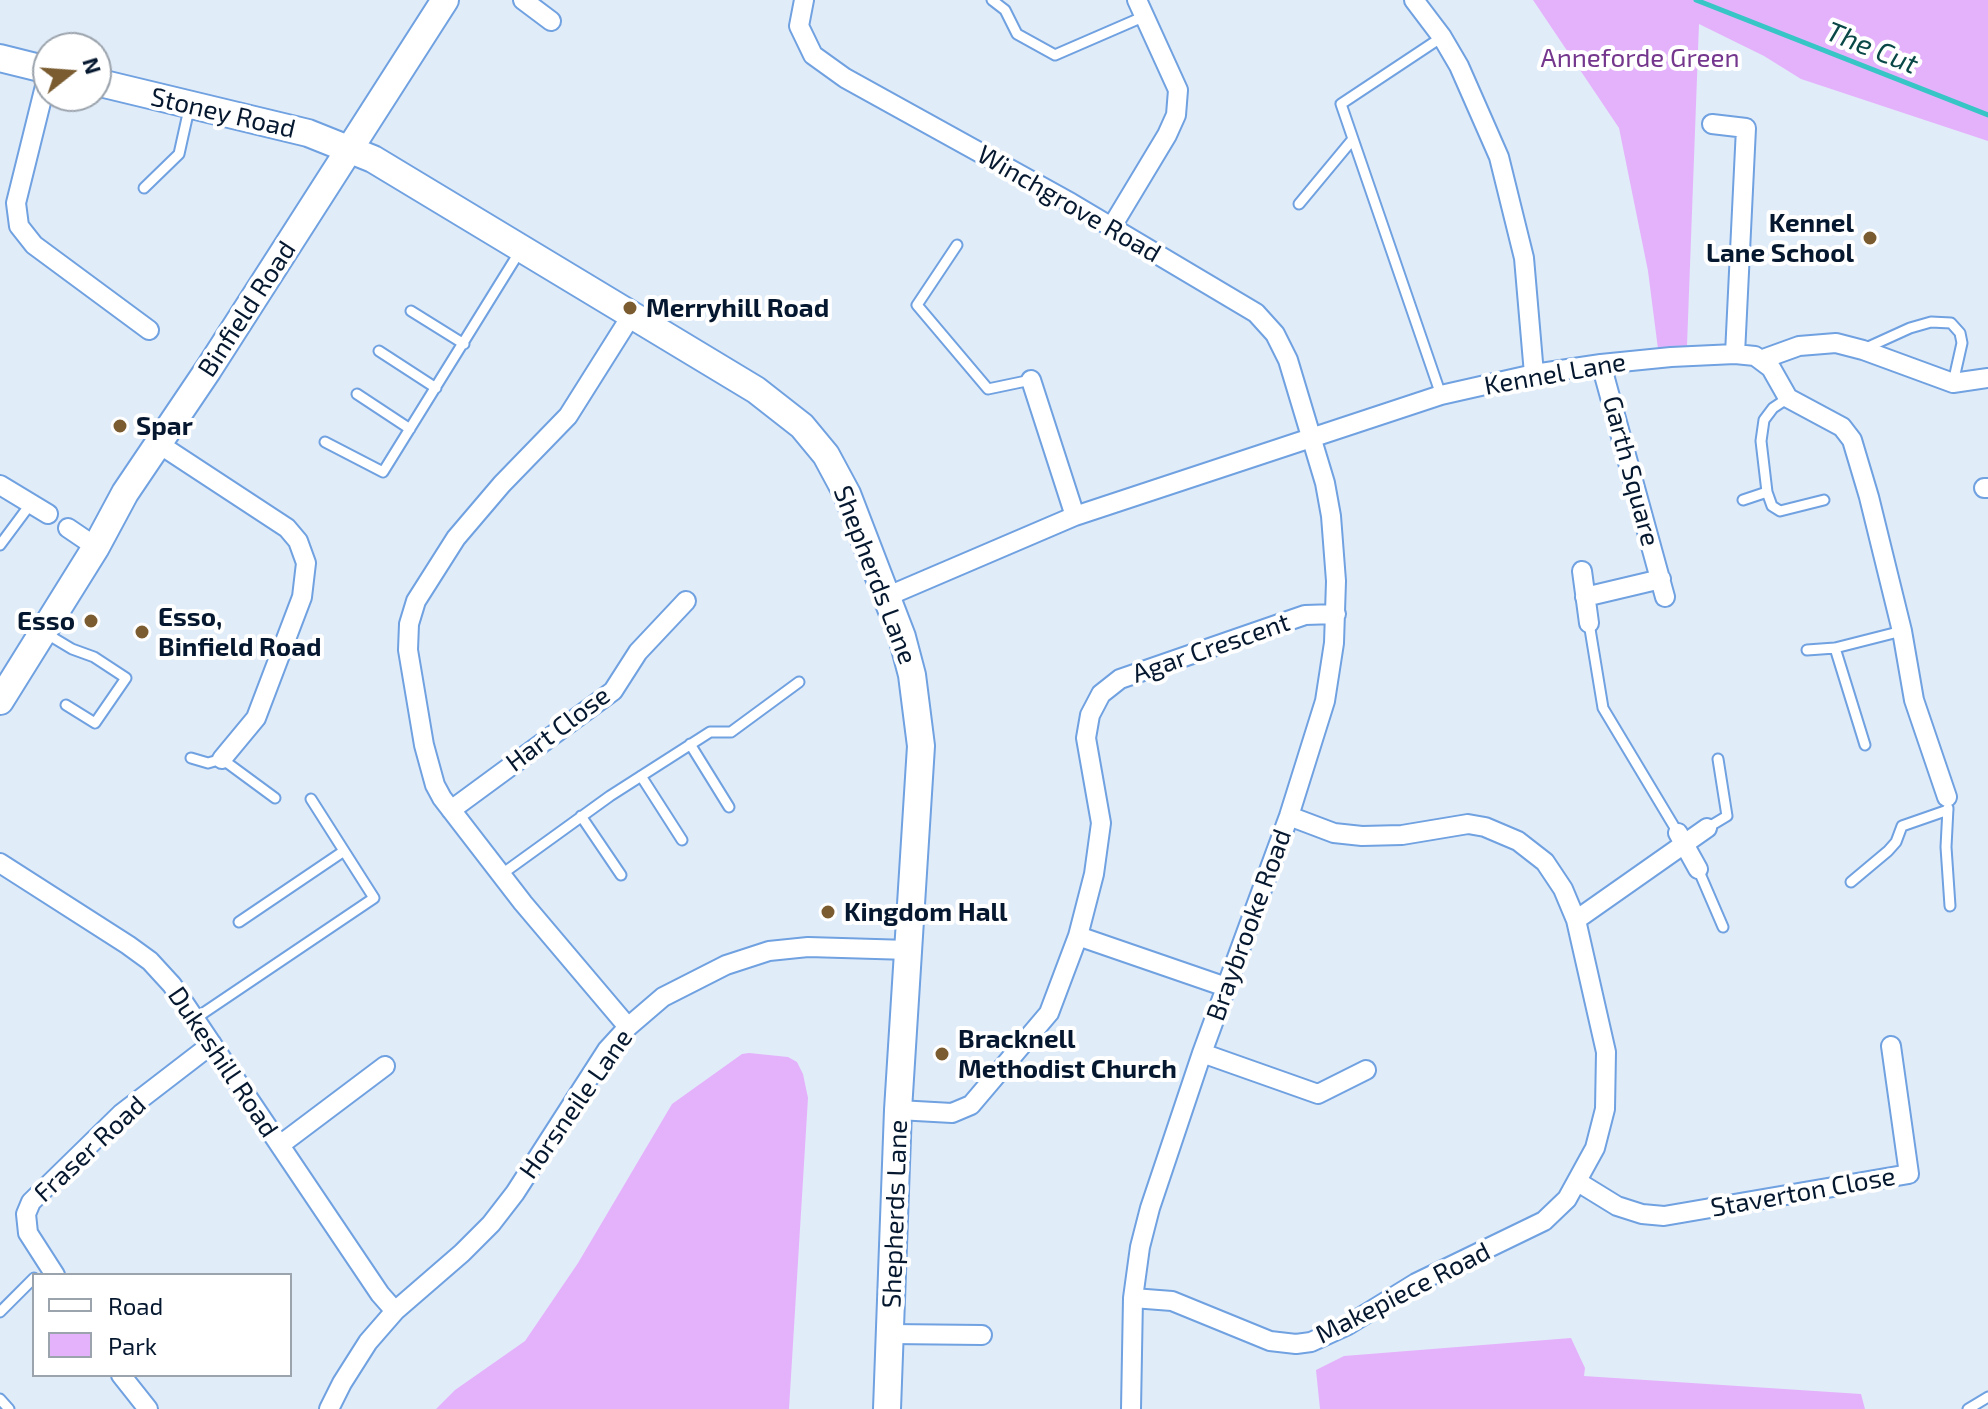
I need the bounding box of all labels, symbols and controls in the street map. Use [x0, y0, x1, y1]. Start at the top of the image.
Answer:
water label: The Cut [1821, 14, 1923, 82]
north arrow [32, 32, 112, 112]
park label: Anneforde Green [1540, 42, 1740, 74]
text: N [78, 54, 108, 77]
street label: Stoney Road [148, 81, 298, 145]
street label: Winchgrove Road [972, 139, 1166, 269]
place label: Kennel Lane School [1706, 207, 1854, 268]
marker: Kennel Lane School [1861, 229, 1879, 247]
street label: Binfield Road [192, 235, 302, 383]
place label: Merryhill Road [646, 292, 829, 324]
marker: Merryhill Road [621, 299, 639, 317]
street label: Kennel Lane [1482, 346, 1628, 402]
street label: Garth Square [1596, 392, 1666, 550]
place label: Spar [136, 410, 193, 442]
marker: Spar [111, 417, 129, 435]
street label: Shepherds Lane [827, 481, 923, 669]
place label: Esso, Binfield Road [158, 601, 321, 662]
place label: Esso [17, 605, 75, 637]
street label: Agar Crescent [1128, 606, 1294, 690]
marker: Esso [82, 612, 100, 630]
marker: Esso, Binfield Road [133, 623, 151, 641]
street label: Hart Close [500, 680, 616, 778]
street label: Braybrooke Road [1200, 825, 1298, 1025]
place label: Kingdom Hall [844, 896, 1008, 928]
marker: Kingdom Hall [819, 903, 837, 921]
street label: Dukeshill Road [161, 981, 285, 1143]
street label: Horsneile Lane [513, 1023, 639, 1185]
place label: Bracknell Methodist Church [958, 1023, 1177, 1084]
marker: Bracknell Methodist Church [933, 1045, 951, 1063]
street label: Fraser Road [28, 1089, 152, 1209]
street label: Shepherds Lane [876, 1119, 914, 1309]
street label: Staverton Close [1708, 1160, 1898, 1224]
street label: Makepiece Road [1311, 1236, 1495, 1350]
legend [32, 1273, 292, 1377]
text: Road [108, 1291, 163, 1320]
text: Park [108, 1331, 157, 1360]

